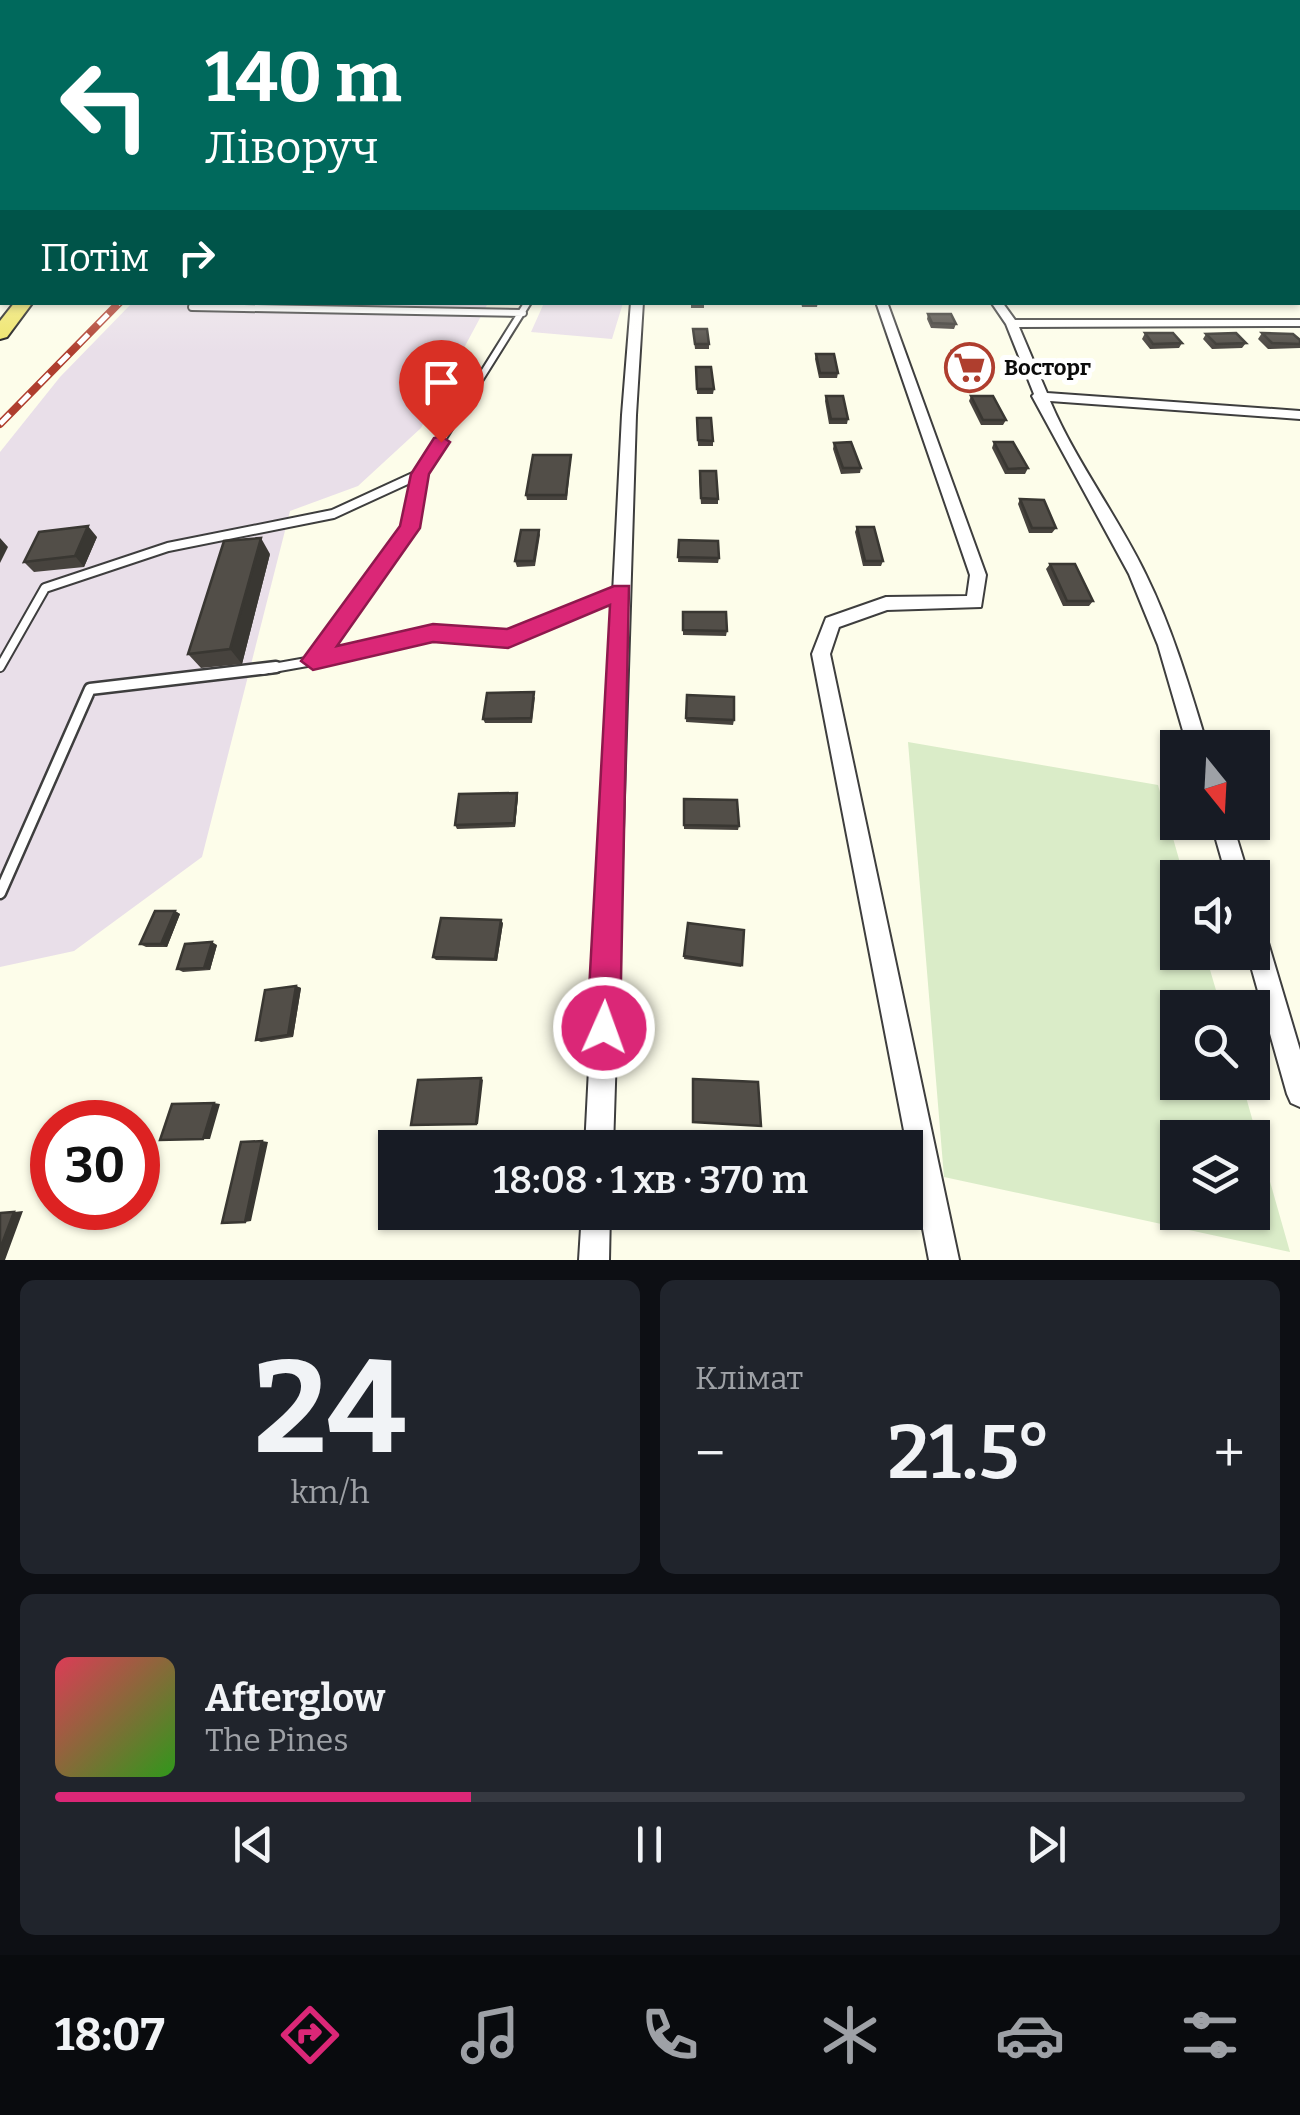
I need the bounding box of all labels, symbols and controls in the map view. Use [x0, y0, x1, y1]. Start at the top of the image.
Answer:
text: 140 m [205, 36, 402, 120]
icon: left [40, 40, 170, 170]
text: Ліворуч [205, 121, 379, 175]
icon: right [169, 230, 224, 285]
text: Потім [40, 235, 149, 281]
pin [399, 340, 484, 443]
supermarket icon: Восторг [943, 341, 995, 393]
place label: Восторг [1004, 354, 1091, 381]
icon: arrive [414, 355, 469, 410]
north arrow [1160, 730, 1270, 840]
map controls [1160, 730, 1270, 1230]
button: sound [1160, 860, 1270, 970]
position arrow [552, 976, 656, 1080]
button: search [1160, 990, 1270, 1100]
speed limit sign: 30 [30, 1100, 160, 1230]
button: layers [1160, 1120, 1270, 1230]
text: 18:08 · 1 хв · 370 m [493, 1157, 808, 1203]
text: 24 [254, 1330, 406, 1486]
text: Клімат [695, 1359, 803, 1397]
text: 21.5° [888, 1408, 1051, 1498]
text: − [695, 1421, 725, 1487]
text: + [1214, 1421, 1245, 1487]
text: km/h [290, 1473, 370, 1511]
text: Afterglow [205, 1675, 385, 1721]
text: The Pines [205, 1721, 349, 1759]
icon: previous [226, 1817, 281, 1872]
icon: pause [622, 1817, 677, 1872]
icon: next [1019, 1817, 1074, 1872]
icon: directions [275, 2000, 345, 2070]
icon: music [455, 2000, 525, 2070]
icon: phone [635, 2000, 705, 2070]
icon: climate [815, 2000, 885, 2070]
icon: car [995, 2000, 1065, 2070]
icon: filters [1175, 2000, 1245, 2070]
text: 18:07 [55, 2008, 165, 2062]

